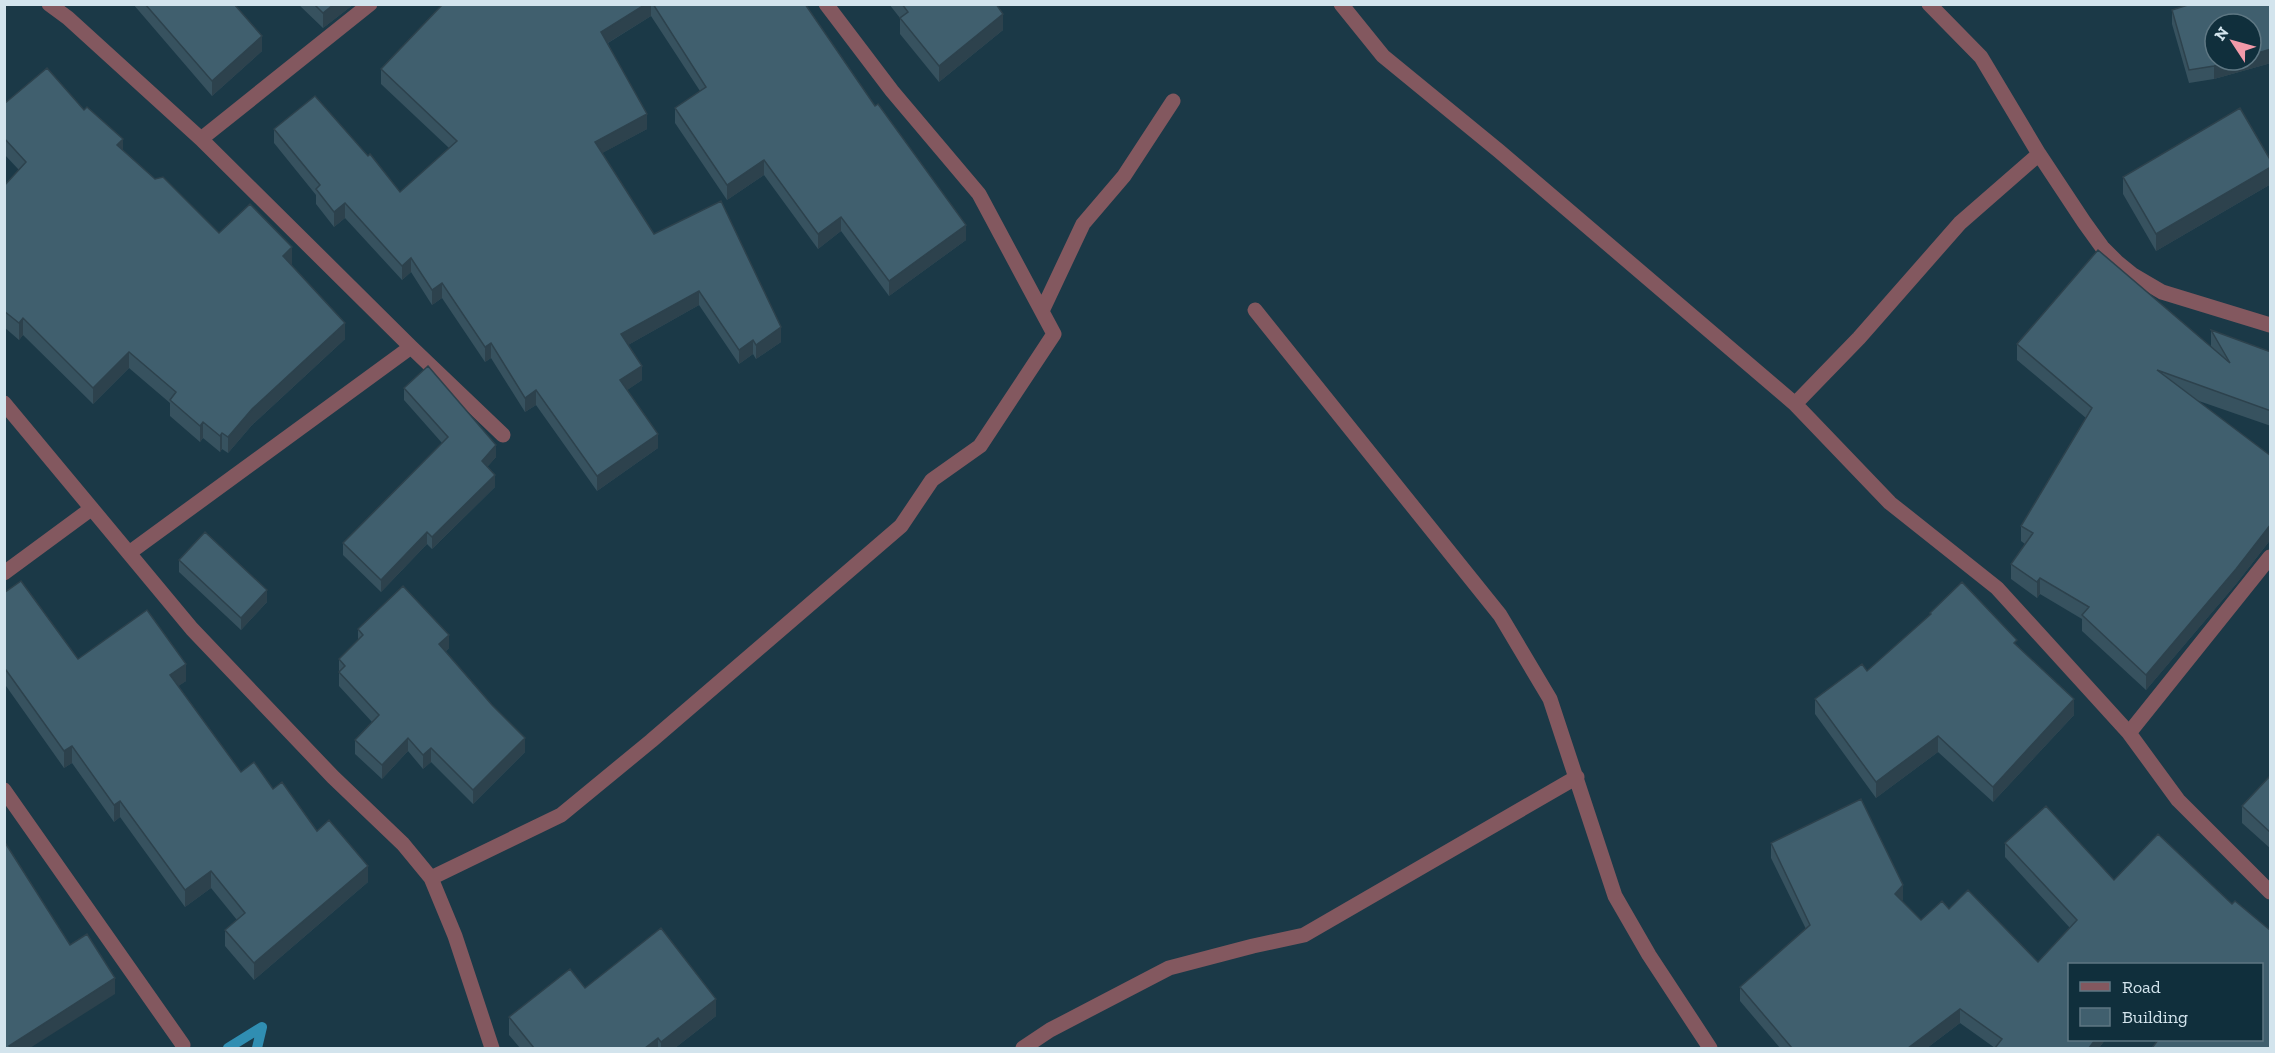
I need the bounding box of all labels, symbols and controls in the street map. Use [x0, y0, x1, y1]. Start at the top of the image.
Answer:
north arrow [2203, 12, 2263, 72]
text: N [2210, 23, 2233, 44]
legend [2068, 963, 2263, 1041]
text: Road [2122, 976, 2161, 998]
text: Building [2122, 1006, 2188, 1028]

